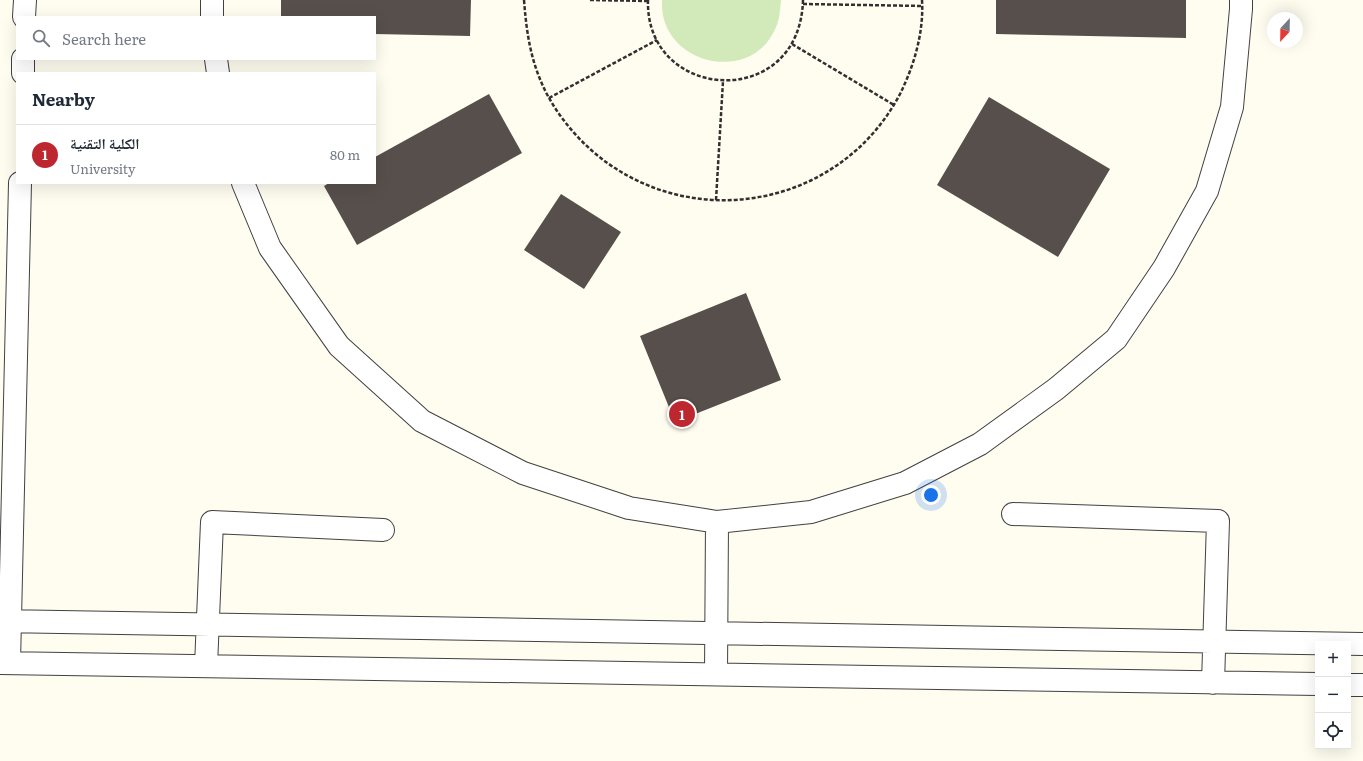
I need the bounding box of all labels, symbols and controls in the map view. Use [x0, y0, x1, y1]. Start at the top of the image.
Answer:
north arrow [1267, 12, 1303, 48]
search box [16, 16, 376, 60]
icon: search [30, 27, 52, 49]
text: Search here [62, 27, 146, 50]
text: Nearby [32, 86, 95, 111]
text: الكلية التقنية [70, 131, 139, 154]
text: 1 [42, 145, 48, 164]
text: 80 m [330, 145, 360, 164]
text: University [70, 159, 135, 178]
pin: 1 [669, 399, 695, 429]
your location [921, 485, 941, 505]
map controls [1315, 641, 1351, 749]
button: + [1315, 641, 1351, 677]
button: − [1315, 677, 1351, 713]
button: locate [1315, 713, 1351, 749]

